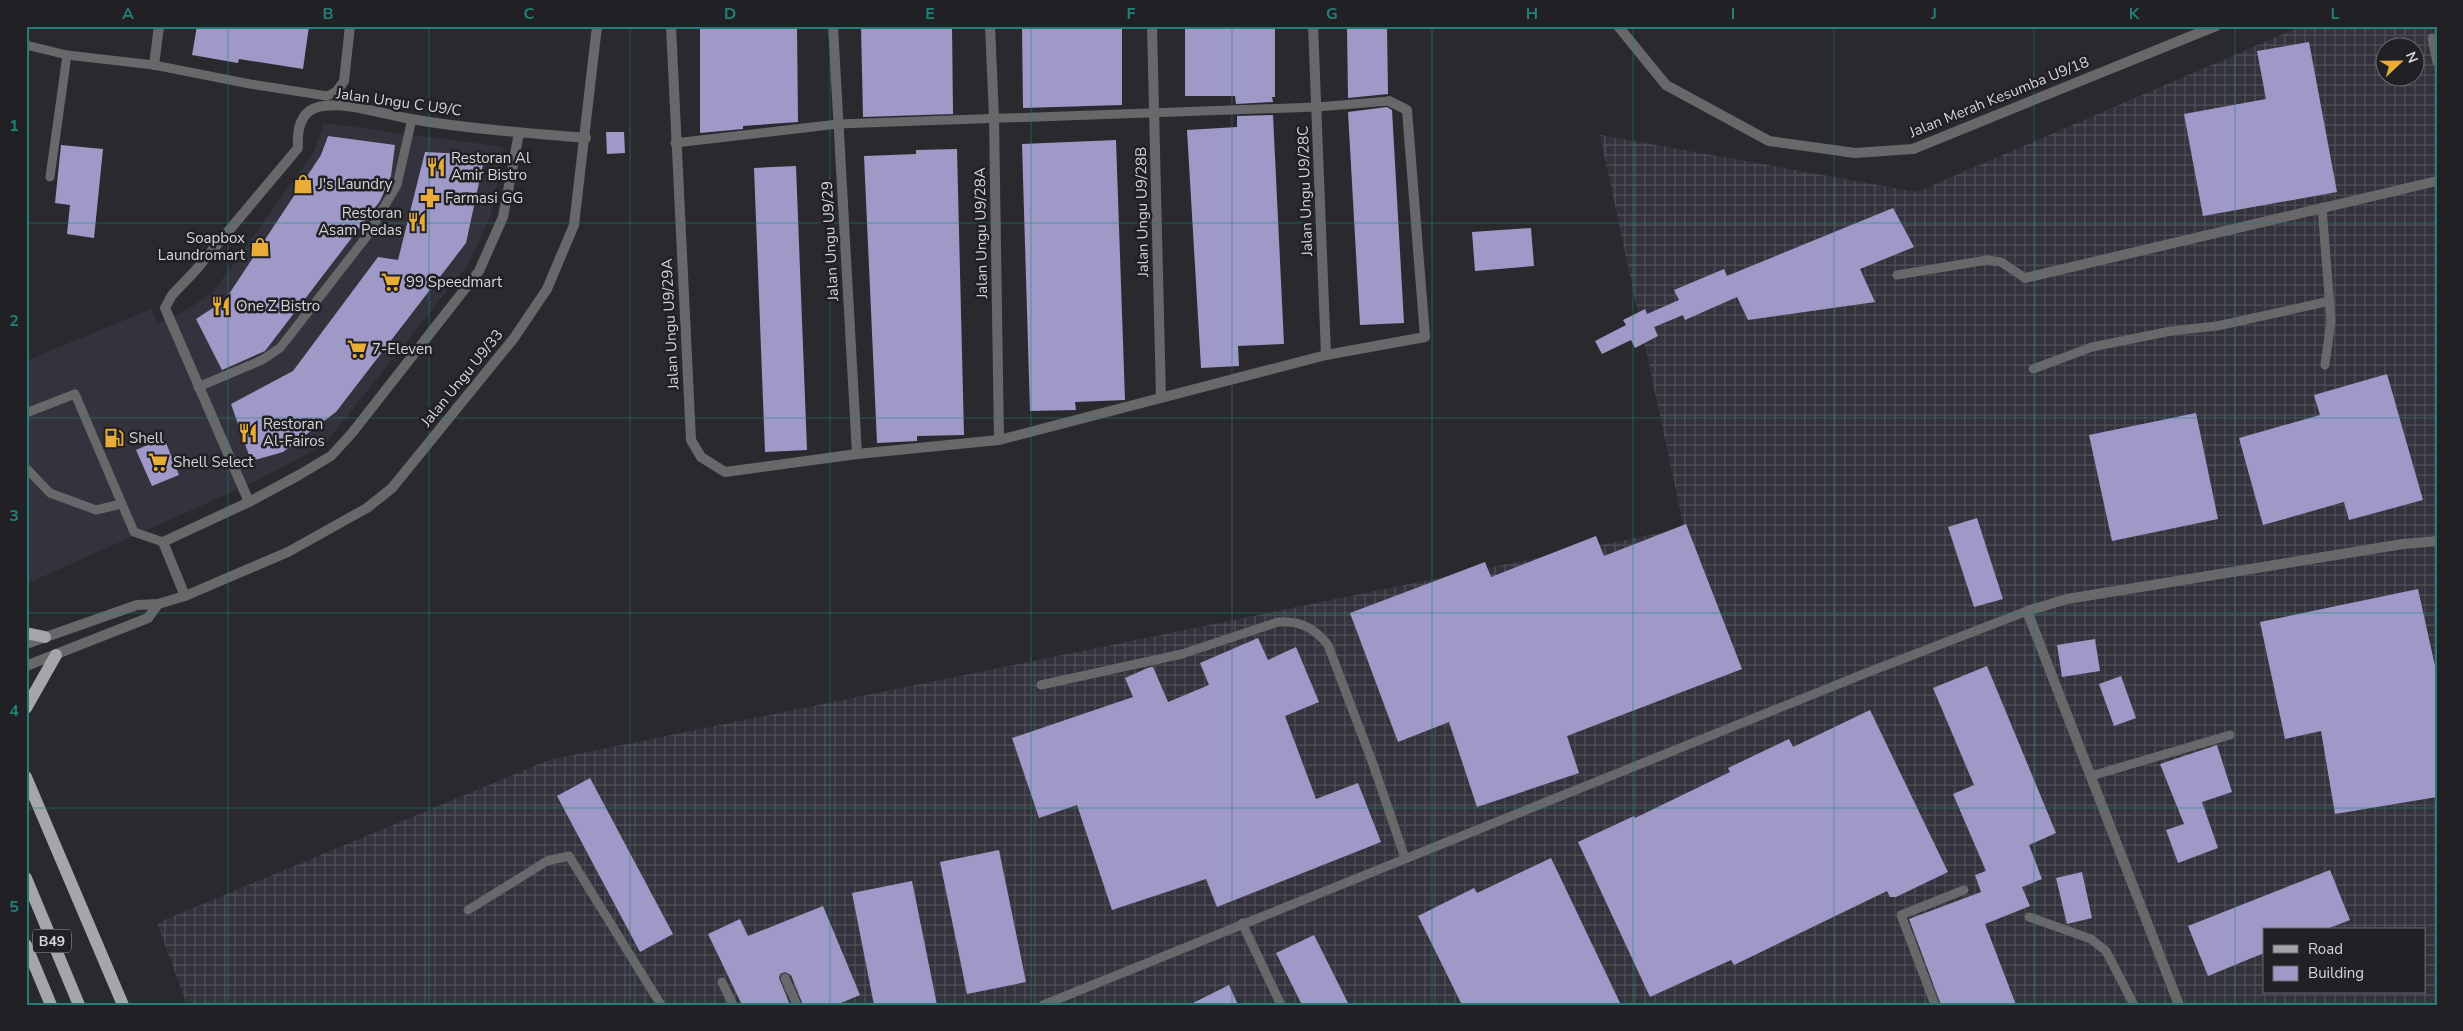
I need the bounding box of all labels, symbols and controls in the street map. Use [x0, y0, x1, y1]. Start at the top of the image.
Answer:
text: A [122, 3, 134, 25]
text: B [322, 3, 334, 25]
text: C [524, 3, 535, 25]
text: D [724, 3, 736, 25]
text: E [925, 3, 935, 25]
text: F [1127, 3, 1136, 25]
text: G [1326, 3, 1338, 25]
text: H [1526, 3, 1538, 25]
text: I [1731, 3, 1735, 25]
text: J [1930, 3, 1937, 25]
text: K [2129, 3, 2141, 25]
text: L [2331, 3, 2340, 25]
north arrow [2376, 38, 2426, 88]
text: N [2401, 49, 2422, 66]
street label: Jalan Merah Kesumba U9/18 [1905, 52, 2092, 143]
street label: Jalan Ungu C U9/C [334, 83, 463, 121]
text: 1 [9, 115, 19, 137]
street label: Jalan Ungu U9/28C [1293, 126, 1317, 257]
street label: Jalan Ungu U9/28B [1131, 147, 1153, 278]
place label: Restoran Al Amir Bistro [451, 148, 531, 185]
restaurant icon: Restoran Al Amir Bistro [425, 156, 447, 178]
street label: Jalan Ungu U9/28A [970, 167, 992, 300]
shop icon: J's Laundry [292, 173, 314, 195]
place label: J's Laundry [317, 174, 393, 194]
street label: Jalan Ungu U9/29 [817, 180, 843, 303]
pharmacy icon: Farmasi GG [419, 187, 441, 209]
place label: Farmasi GG [445, 188, 523, 208]
place label: Restoran Asam Pedas [318, 203, 402, 240]
restaurant icon: Restoran Asam Pedas [406, 211, 428, 233]
place label: Soapbox Laundromart [158, 228, 246, 265]
shop icon: Soapbox Laundromart [249, 236, 271, 258]
street label: Jalan Ungu U9/29A [657, 258, 683, 391]
supermarket icon: 99 Speedmart [380, 271, 402, 293]
place label: 99 Speedmart [406, 272, 503, 292]
restaurant icon: One Z Bistro [210, 295, 232, 317]
place label: One Z Bistro [236, 296, 320, 316]
text: 2 [9, 310, 19, 332]
street label: Jalan Ungu U9/33 [416, 325, 508, 432]
supermarket icon: 7-Eleven [346, 338, 368, 360]
place label: 7-Eleven [372, 339, 432, 359]
place label: Restoran Al-Fairos [263, 414, 325, 451]
restaurant icon: Restoran Al-Fairos [237, 422, 259, 444]
fuel station icon: Shell [103, 427, 125, 449]
place label: Shell [129, 428, 164, 448]
supermarket icon: Shell Select [147, 451, 169, 473]
place label: Shell Select [173, 452, 254, 472]
text: 3 [9, 505, 19, 527]
text: 4 [9, 700, 19, 722]
text: 5 [9, 896, 19, 918]
legend [2263, 928, 2426, 994]
road number: B49 [33, 929, 71, 952]
text: Road [2308, 939, 2343, 959]
text: Building [2308, 963, 2364, 983]

